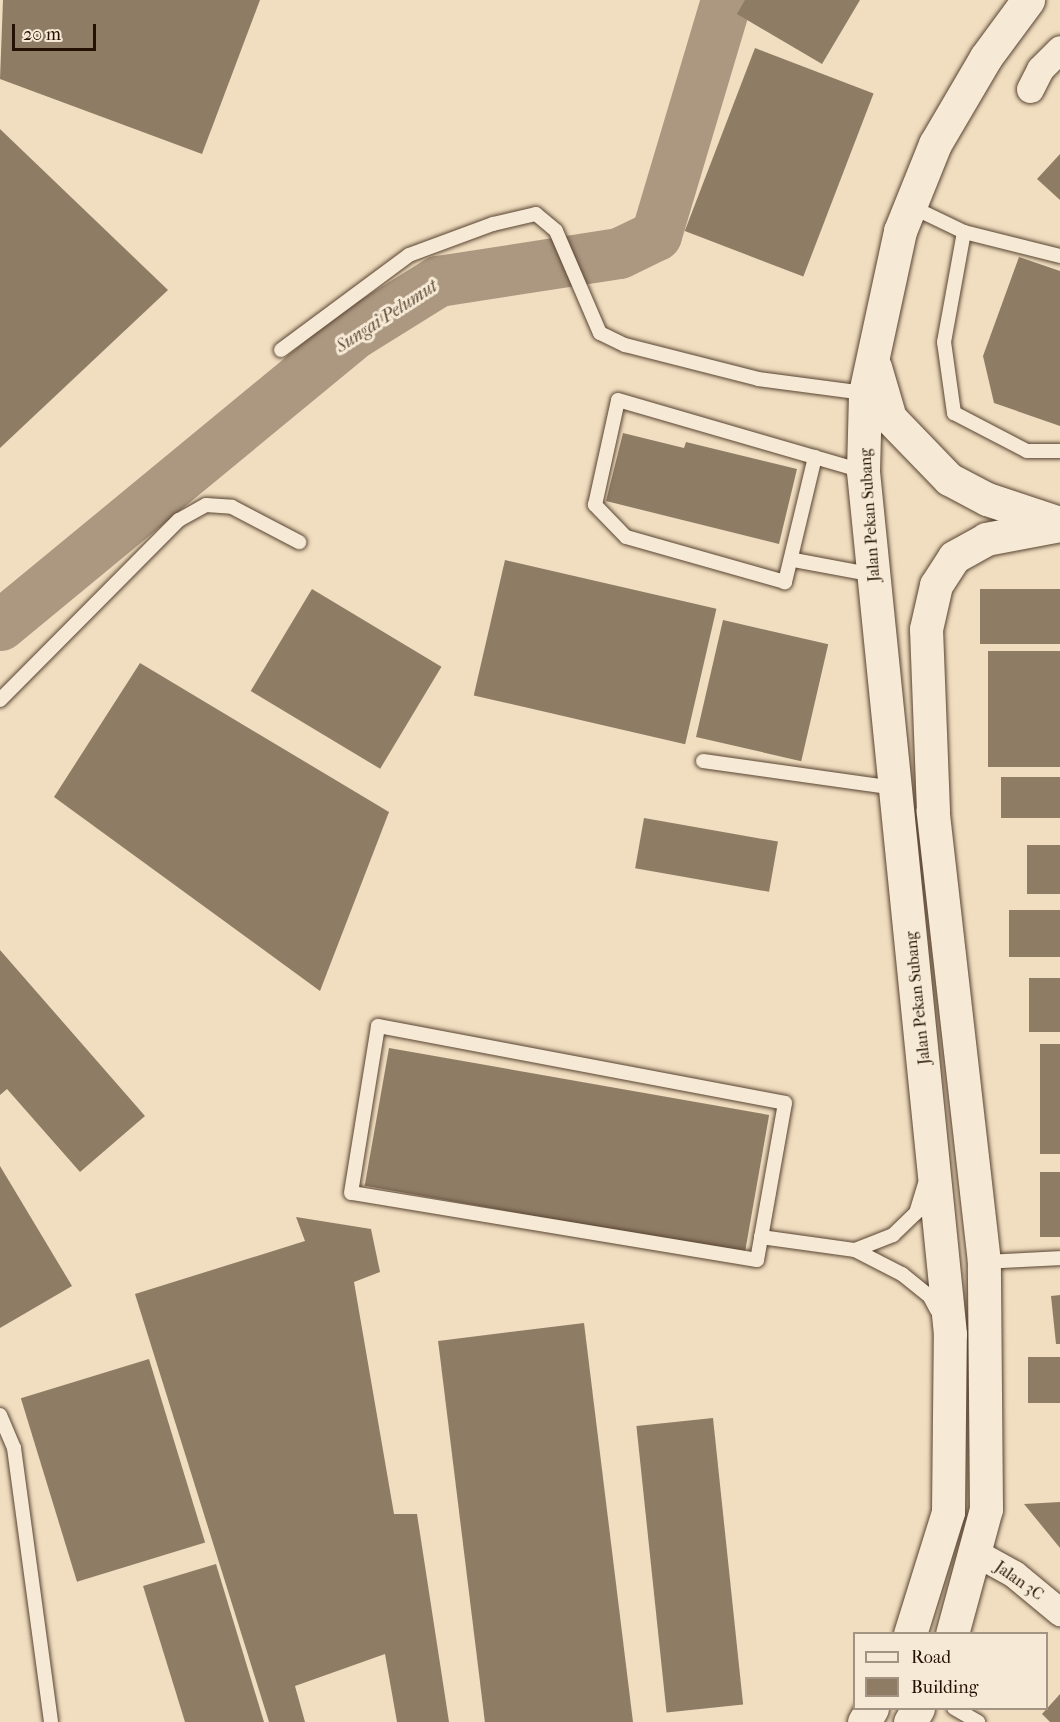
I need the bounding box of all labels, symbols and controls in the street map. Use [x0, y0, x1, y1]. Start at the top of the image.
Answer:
scale bar [15, 12, 99, 50]
text: 20 m [23, 24, 61, 45]
water label: Sungai Pelumut [332, 276, 442, 358]
street label: Jalan Pekan Subang [856, 448, 884, 582]
street label: Jalan Pekan Subang [901, 930, 935, 1066]
street label: Jalan 3C [991, 1557, 1047, 1605]
legend [853, 1632, 1048, 1710]
text: Road [911, 1647, 951, 1668]
text: Building [911, 1677, 978, 1698]

